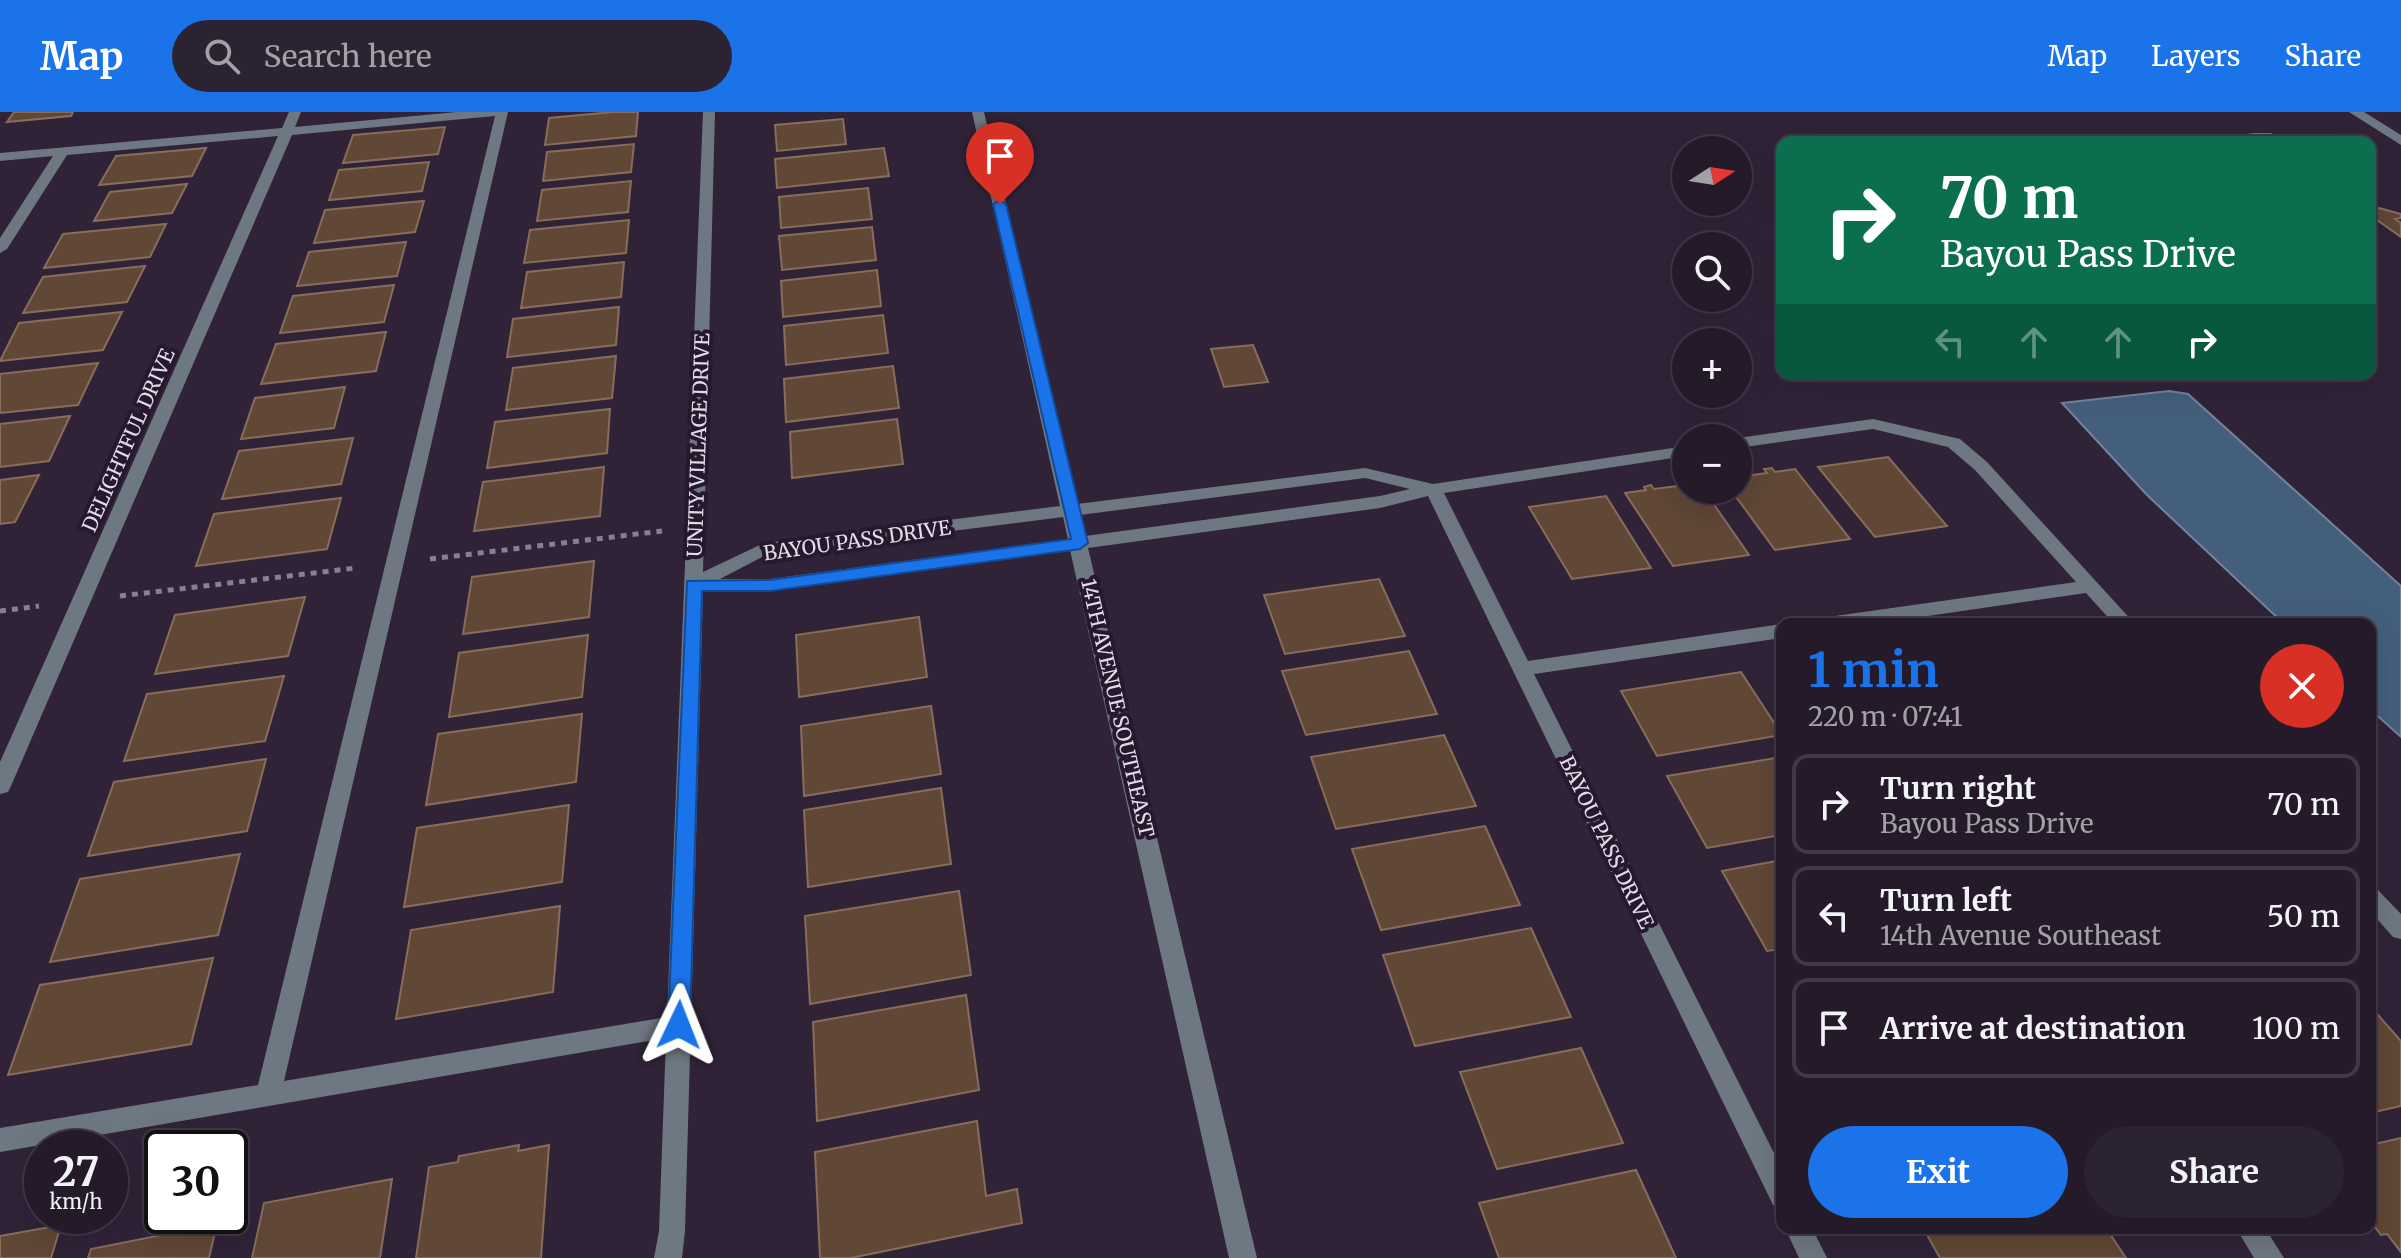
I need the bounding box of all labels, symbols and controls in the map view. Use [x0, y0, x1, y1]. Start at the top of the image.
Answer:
search box [172, 20, 732, 92]
text: Map [40, 33, 124, 80]
icon: search [200, 34, 244, 78]
text: Search here [264, 37, 432, 75]
text: Map [2047, 38, 2107, 74]
text: Layers [2151, 38, 2240, 74]
text: Share [2284, 38, 2361, 74]
pin [966, 122, 1034, 204]
icon: arrive [978, 134, 1022, 178]
north arrow [1672, 136, 1752, 216]
map controls [1672, 136, 1752, 504]
text: 70 m [1940, 163, 2078, 233]
icon: right [1808, 168, 1912, 272]
button: search [1672, 232, 1752, 312]
text: Bayou Pass Drive [1940, 232, 2236, 277]
icon: left [1928, 320, 1972, 364]
icon: ahead [2012, 320, 2056, 364]
icon: ahead [2096, 320, 2140, 364]
icon: right [2180, 320, 2224, 364]
button: + [1672, 328, 1752, 408]
street label: UNITY VILLAGE DRIVE [682, 332, 714, 557]
street label: DELIGHTFUL DRIVE [76, 344, 180, 535]
button: − [1672, 424, 1752, 504]
street label: BAYOU PASS DRIVE [762, 514, 952, 566]
street label: 14TH AVENUE SOUTHEAST [1076, 576, 1160, 840]
text: 1 min [1808, 640, 1939, 700]
button: close [2260, 644, 2344, 728]
text: 220 m · 07:41 [1808, 700, 1963, 733]
street label: BAYOU PASS DRIVE [1554, 752, 1660, 933]
text: Turn right [1880, 769, 2036, 807]
icon: right [1812, 782, 1856, 826]
text: 70 m [2267, 785, 2340, 823]
text: Bayou Pass Drive [1880, 807, 2094, 840]
text: Turn left [1880, 881, 2012, 919]
icon: left [1812, 894, 1856, 938]
text: 50 m [2267, 897, 2340, 935]
text: 14th Avenue Southeast [1880, 919, 2161, 952]
position arrow [637, 983, 721, 1067]
icon: arrive [1812, 1006, 1856, 1050]
text: Arrive at destination [1880, 1009, 2186, 1047]
text: 100 m [2252, 1009, 2340, 1047]
button: Exit [1808, 1126, 2068, 1218]
button: Share [2084, 1126, 2344, 1218]
speed limit sign: 30 [144, 1130, 248, 1234]
text: 27 [53, 1147, 99, 1197]
text: km/h [50, 1189, 102, 1214]

